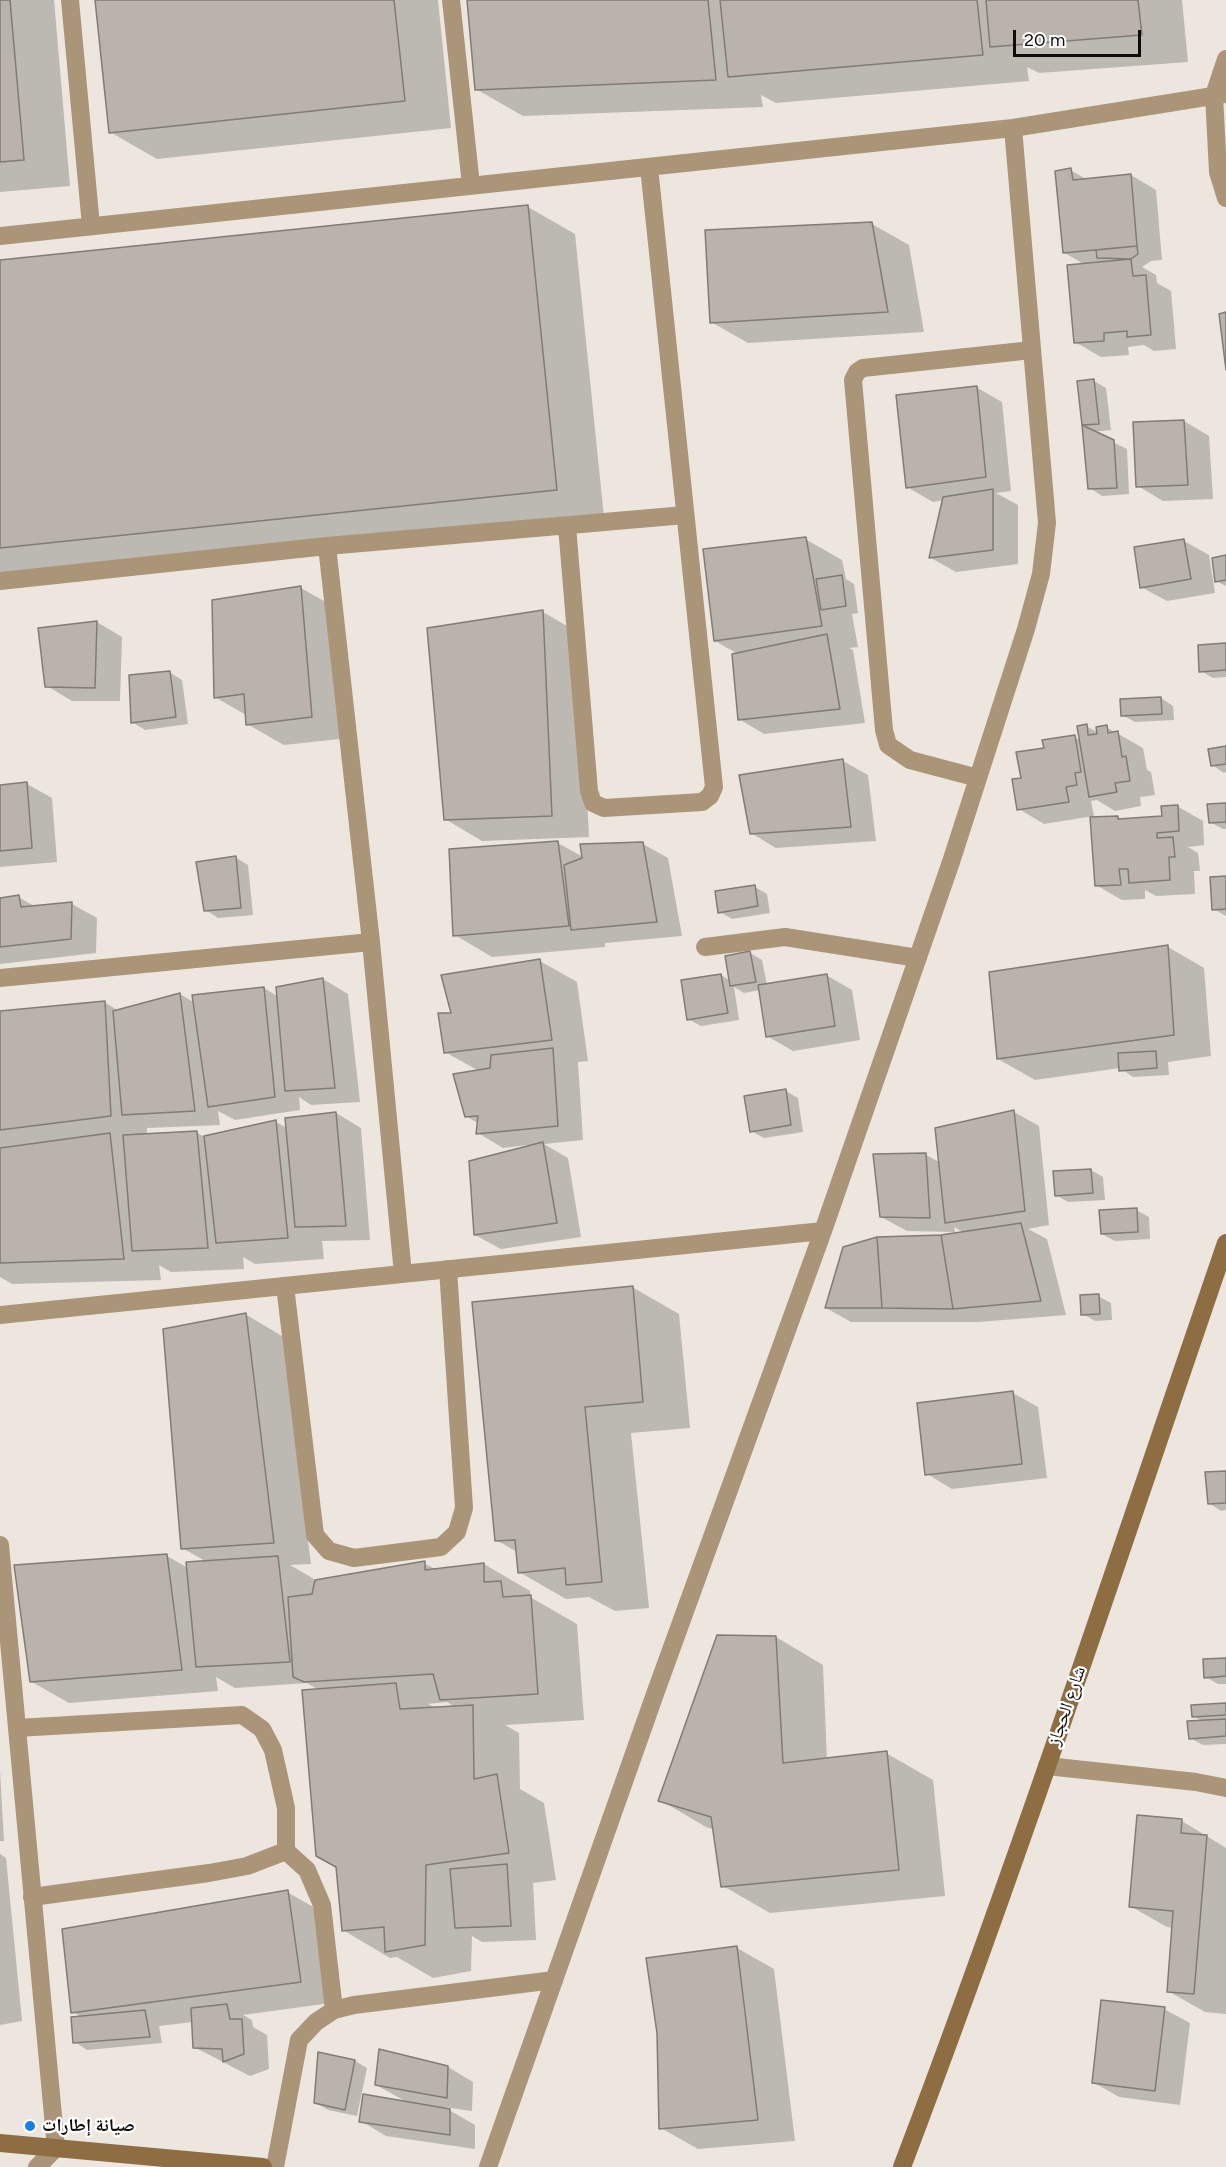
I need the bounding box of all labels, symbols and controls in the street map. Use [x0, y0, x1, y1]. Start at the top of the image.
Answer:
scale bar [1016, 18, 1144, 56]
text: 20 m [1024, 29, 1065, 51]
street label: شارع الحجاز [1043, 1664, 1091, 1748]
place label: صيانة إطارات [42, 2115, 135, 2137]
marker: صيانة إطارات [23, 2119, 37, 2133]

